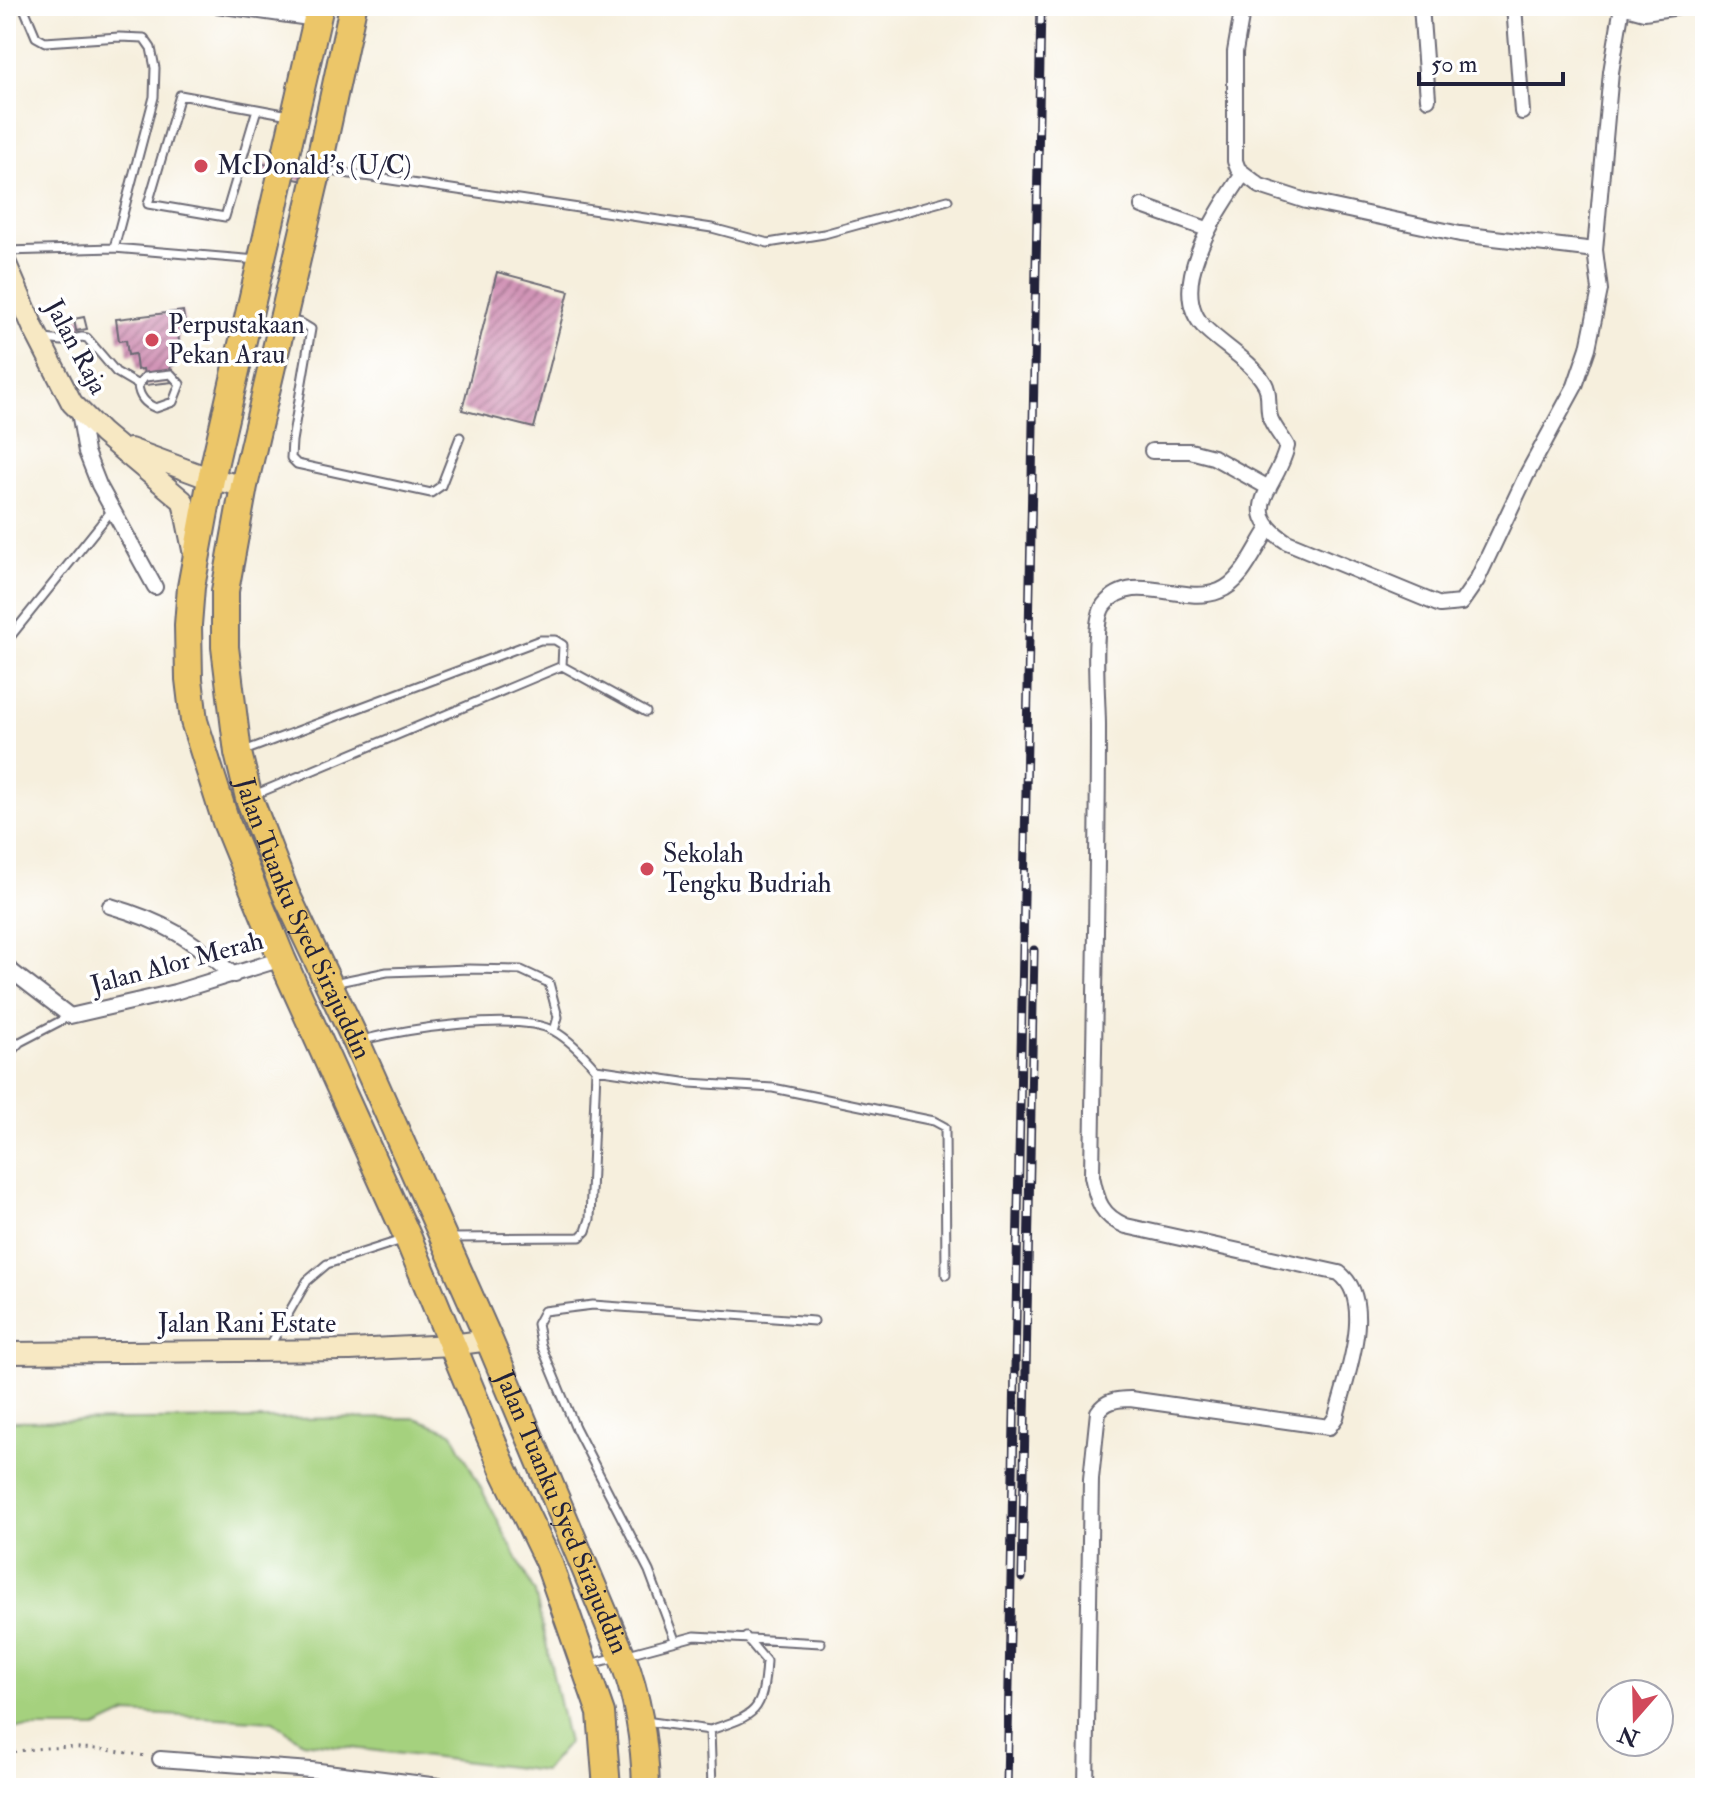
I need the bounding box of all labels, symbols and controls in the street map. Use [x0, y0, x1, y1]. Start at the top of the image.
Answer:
scale bar [1419, 36, 1563, 86]
text: 50 m [1431, 49, 1478, 80]
place label: McDonald's (U/C) [217, 150, 412, 182]
marker: McDonald's (U/C) [192, 157, 210, 175]
street label: Jalan Raja [37, 293, 114, 400]
place label: Perpustakaan Pekan Arau [168, 309, 305, 371]
marker: Perpustakaan Pekan Arau [143, 331, 161, 349]
street label: Jalan Tuanku Syed Sirajuddin [228, 774, 378, 1064]
place label: Sekolah Tengku Budriah [663, 838, 832, 900]
marker: Sekolah Tengku Budriah [638, 860, 656, 878]
street label: Jalan Alor Merah [86, 925, 267, 1002]
street label: Jalan Rani Estate [157, 1308, 336, 1340]
street label: Jalan Tuanku Syed Sirajuddin [487, 1365, 635, 1659]
north arrow [1595, 1678, 1675, 1758]
text: N [1614, 1719, 1643, 1753]

